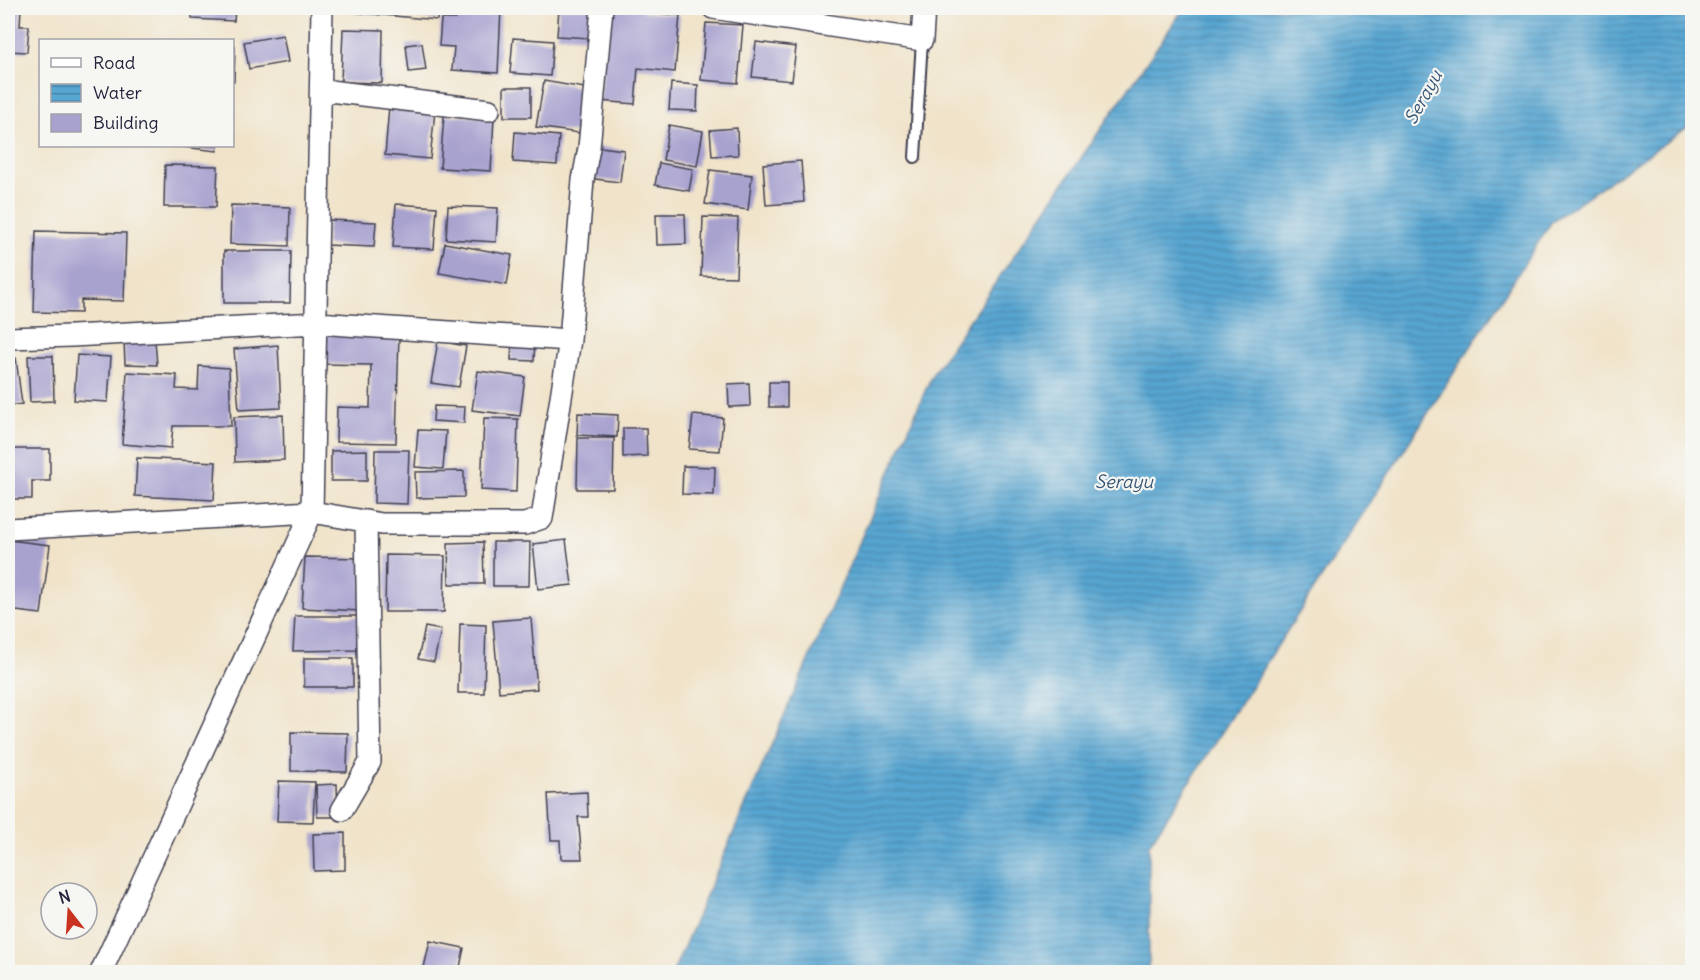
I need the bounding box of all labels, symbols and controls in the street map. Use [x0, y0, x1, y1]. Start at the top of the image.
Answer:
legend [39, 39, 234, 147]
text: Road [93, 51, 136, 74]
water label: Serayu [1399, 65, 1448, 128]
text: Water [93, 81, 143, 104]
text: Building [93, 111, 158, 134]
water label: Serayu [1095, 470, 1154, 493]
north arrow [39, 881, 99, 941]
text: N [56, 885, 73, 908]

